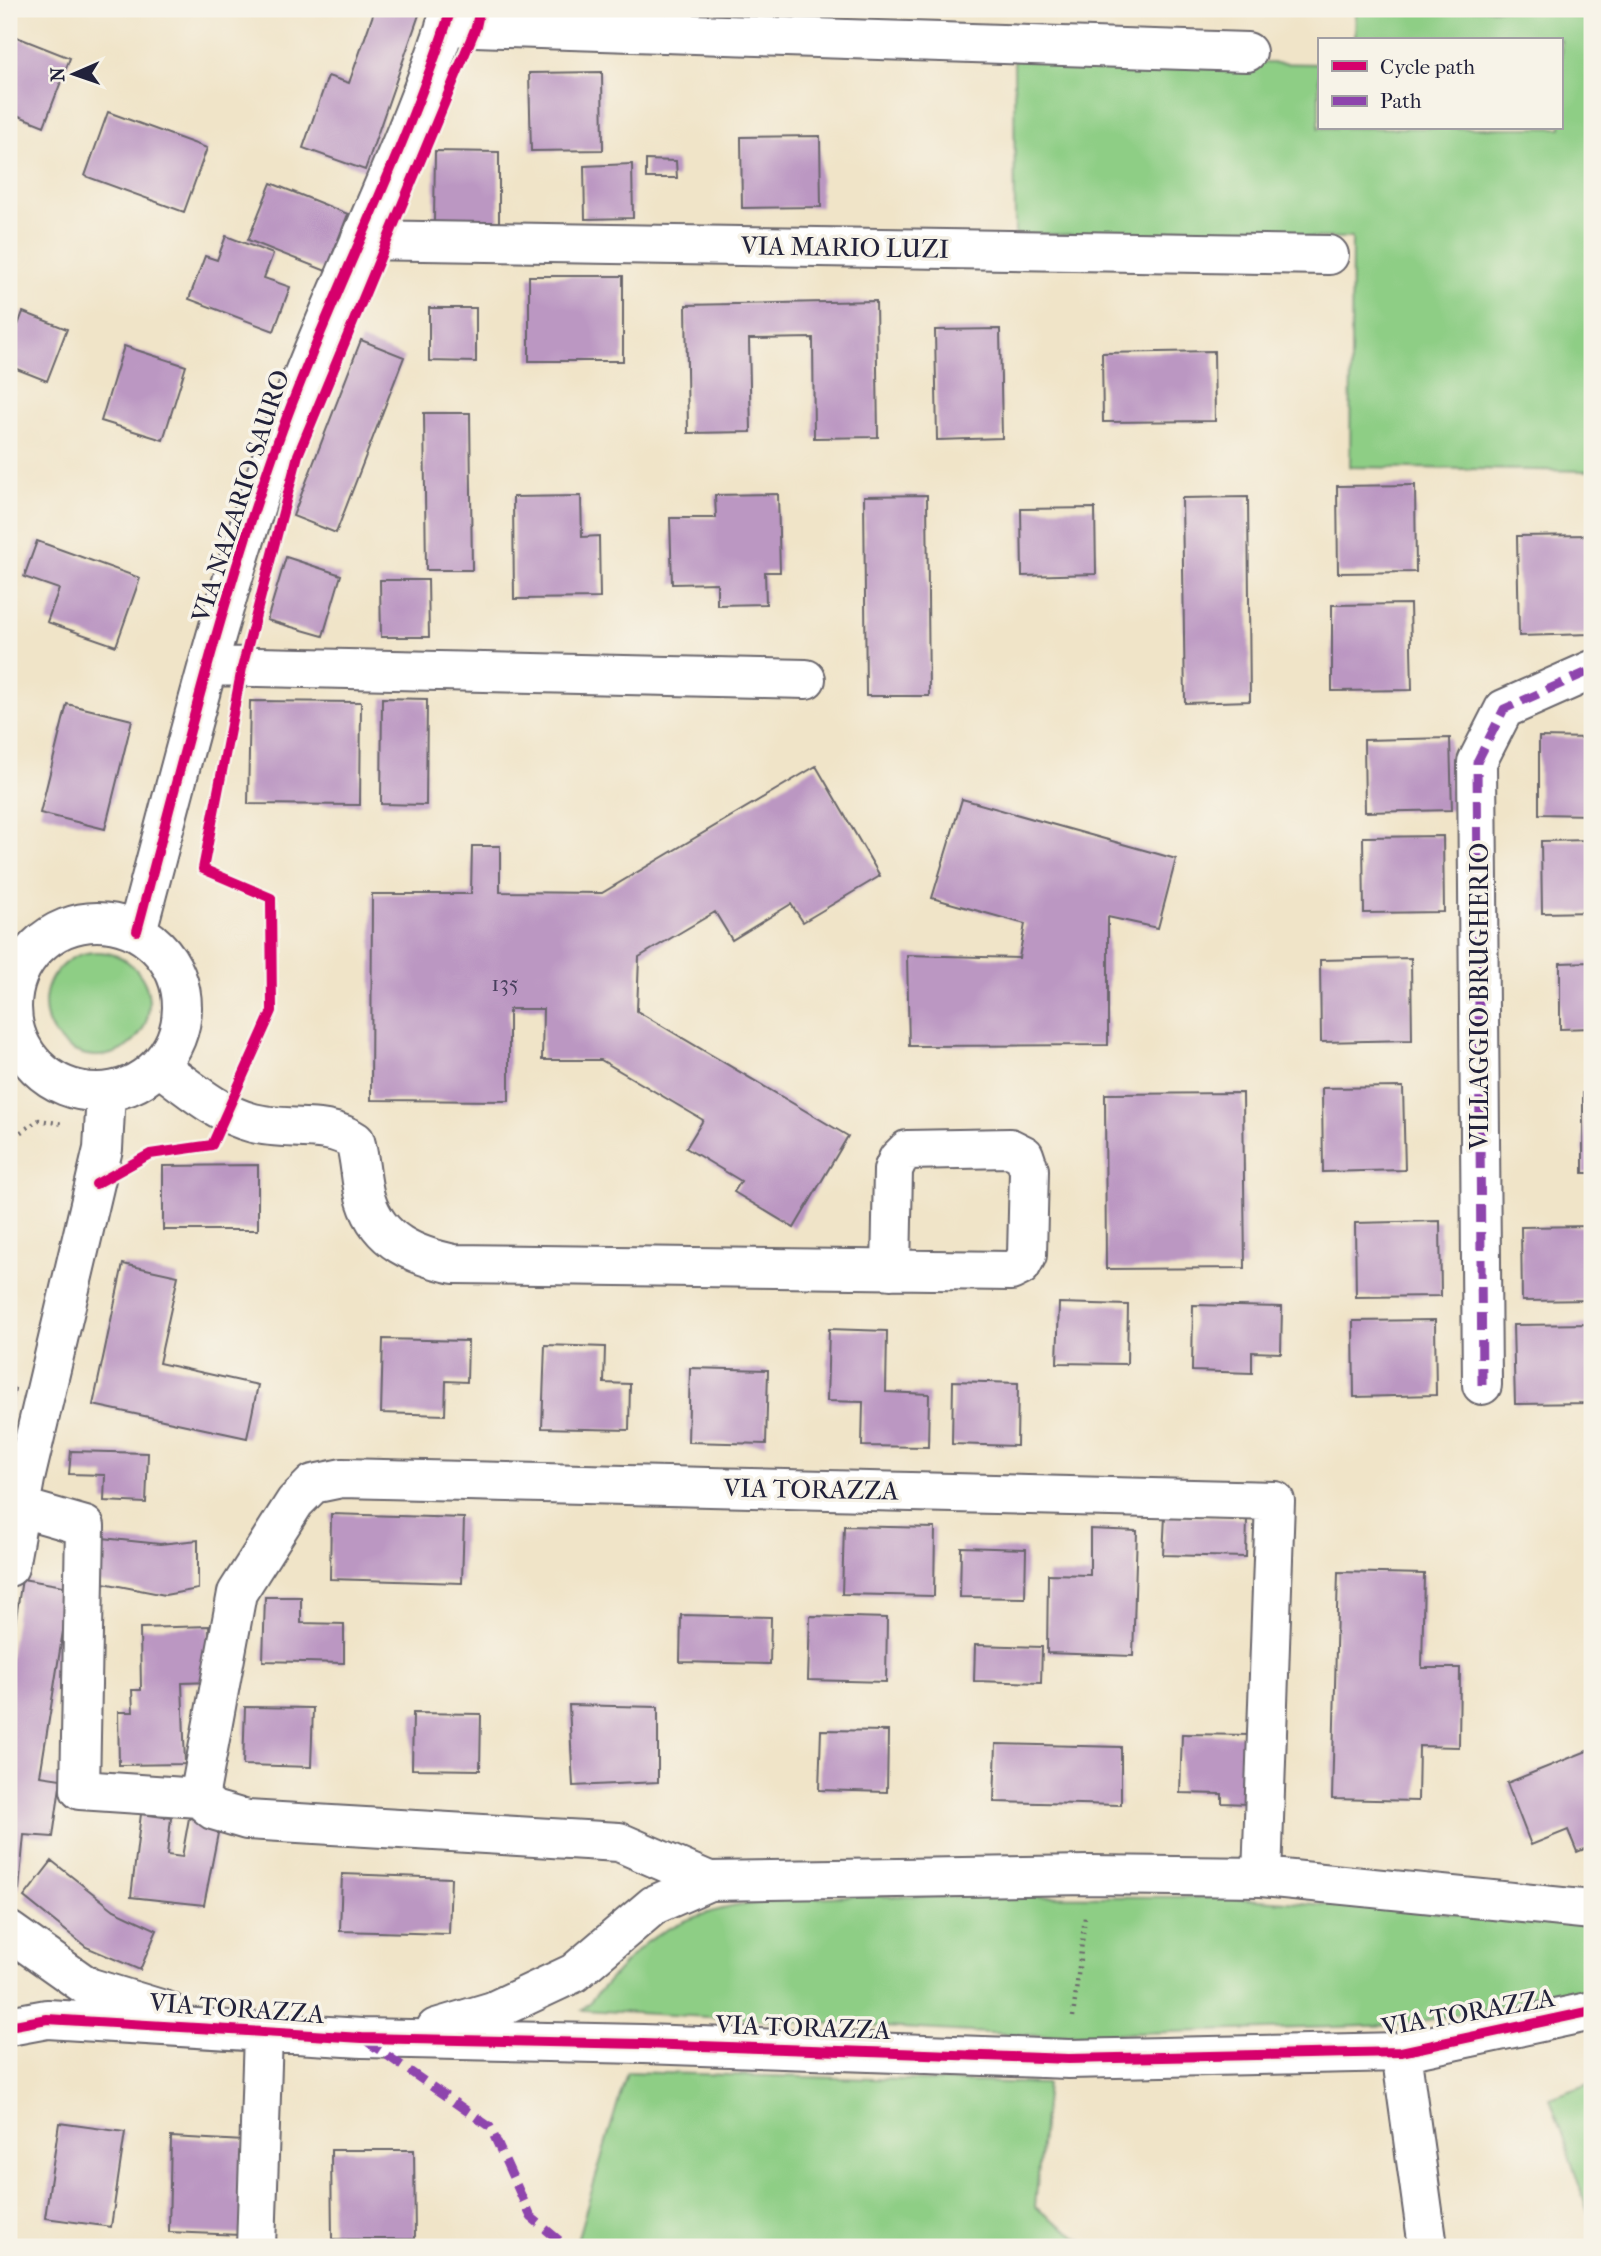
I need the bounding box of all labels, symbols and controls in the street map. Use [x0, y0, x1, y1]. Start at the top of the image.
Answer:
north arrow [38, 38, 108, 108]
legend [1318, 38, 1562, 130]
text: Cycle path [1380, 55, 1475, 79]
text: N [47, 66, 69, 82]
text: Path [1380, 89, 1422, 113]
street label: VIA MARIO LUZI [740, 230, 949, 265]
street label: VIA NAZARIO SAURO [185, 366, 296, 627]
street label: VILLAGGIO BRUGHERIO [1464, 843, 1495, 1150]
house number: 135 [491, 970, 519, 997]
street label: VIA TORAZZA [722, 1472, 900, 1507]
street label: VIA TORAZZA [1378, 1982, 1558, 2043]
street label: VIA TORAZZA [147, 1987, 327, 2030]
street label: VIA TORAZZA [714, 2009, 892, 2046]

